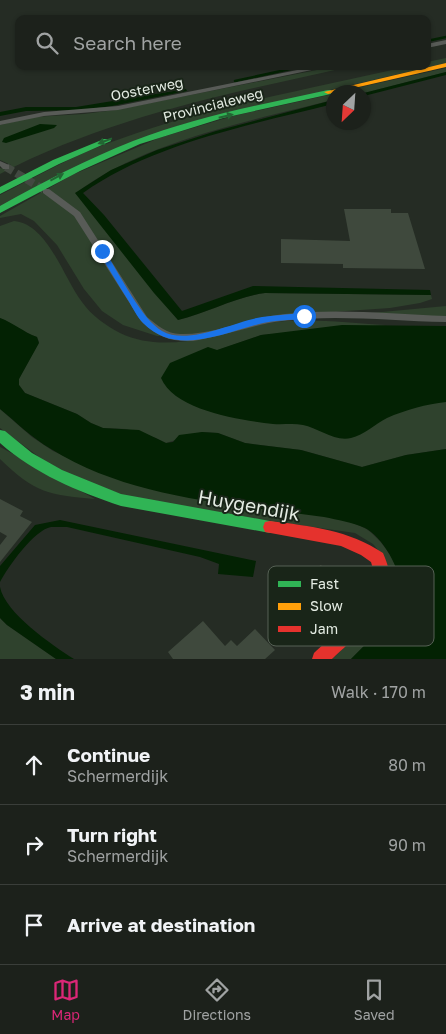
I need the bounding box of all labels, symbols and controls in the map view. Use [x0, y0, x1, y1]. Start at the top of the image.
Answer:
search box [15, 15, 431, 70]
icon: search [33, 29, 61, 57]
text: Search here [73, 31, 182, 54]
street label: Oosterweg [109, 73, 185, 104]
street label: Provincialeweg [161, 84, 265, 125]
north arrow [326, 85, 371, 130]
one-way arrow [219, 112, 234, 120]
one-way arrow [98, 138, 112, 146]
one-way arrow [50, 173, 65, 181]
route end [91, 240, 114, 263]
route start [293, 305, 316, 328]
street label: Huygendijk [196, 484, 302, 525]
legend [268, 566, 434, 646]
text: Fast [310, 575, 339, 592]
text: Slow [310, 597, 343, 614]
text: Jam [310, 620, 338, 637]
text: 3 min [20, 679, 75, 705]
text: Walk · 170 m [331, 682, 426, 702]
text: Continue [67, 743, 150, 766]
icon: ahead [20, 751, 48, 779]
text: 80 m [388, 755, 426, 775]
text: Schermerdijk [67, 766, 168, 786]
text: Turn right [67, 823, 157, 846]
icon: right [20, 831, 48, 859]
text: 90 m [388, 835, 426, 855]
text: Schermerdijk [67, 846, 168, 866]
icon: arrive [20, 911, 48, 939]
text: Arrive at destination [67, 913, 255, 936]
tab: Map [51, 976, 80, 1023]
tab: Directions [183, 976, 251, 1023]
tab: Saved [354, 976, 395, 1023]

